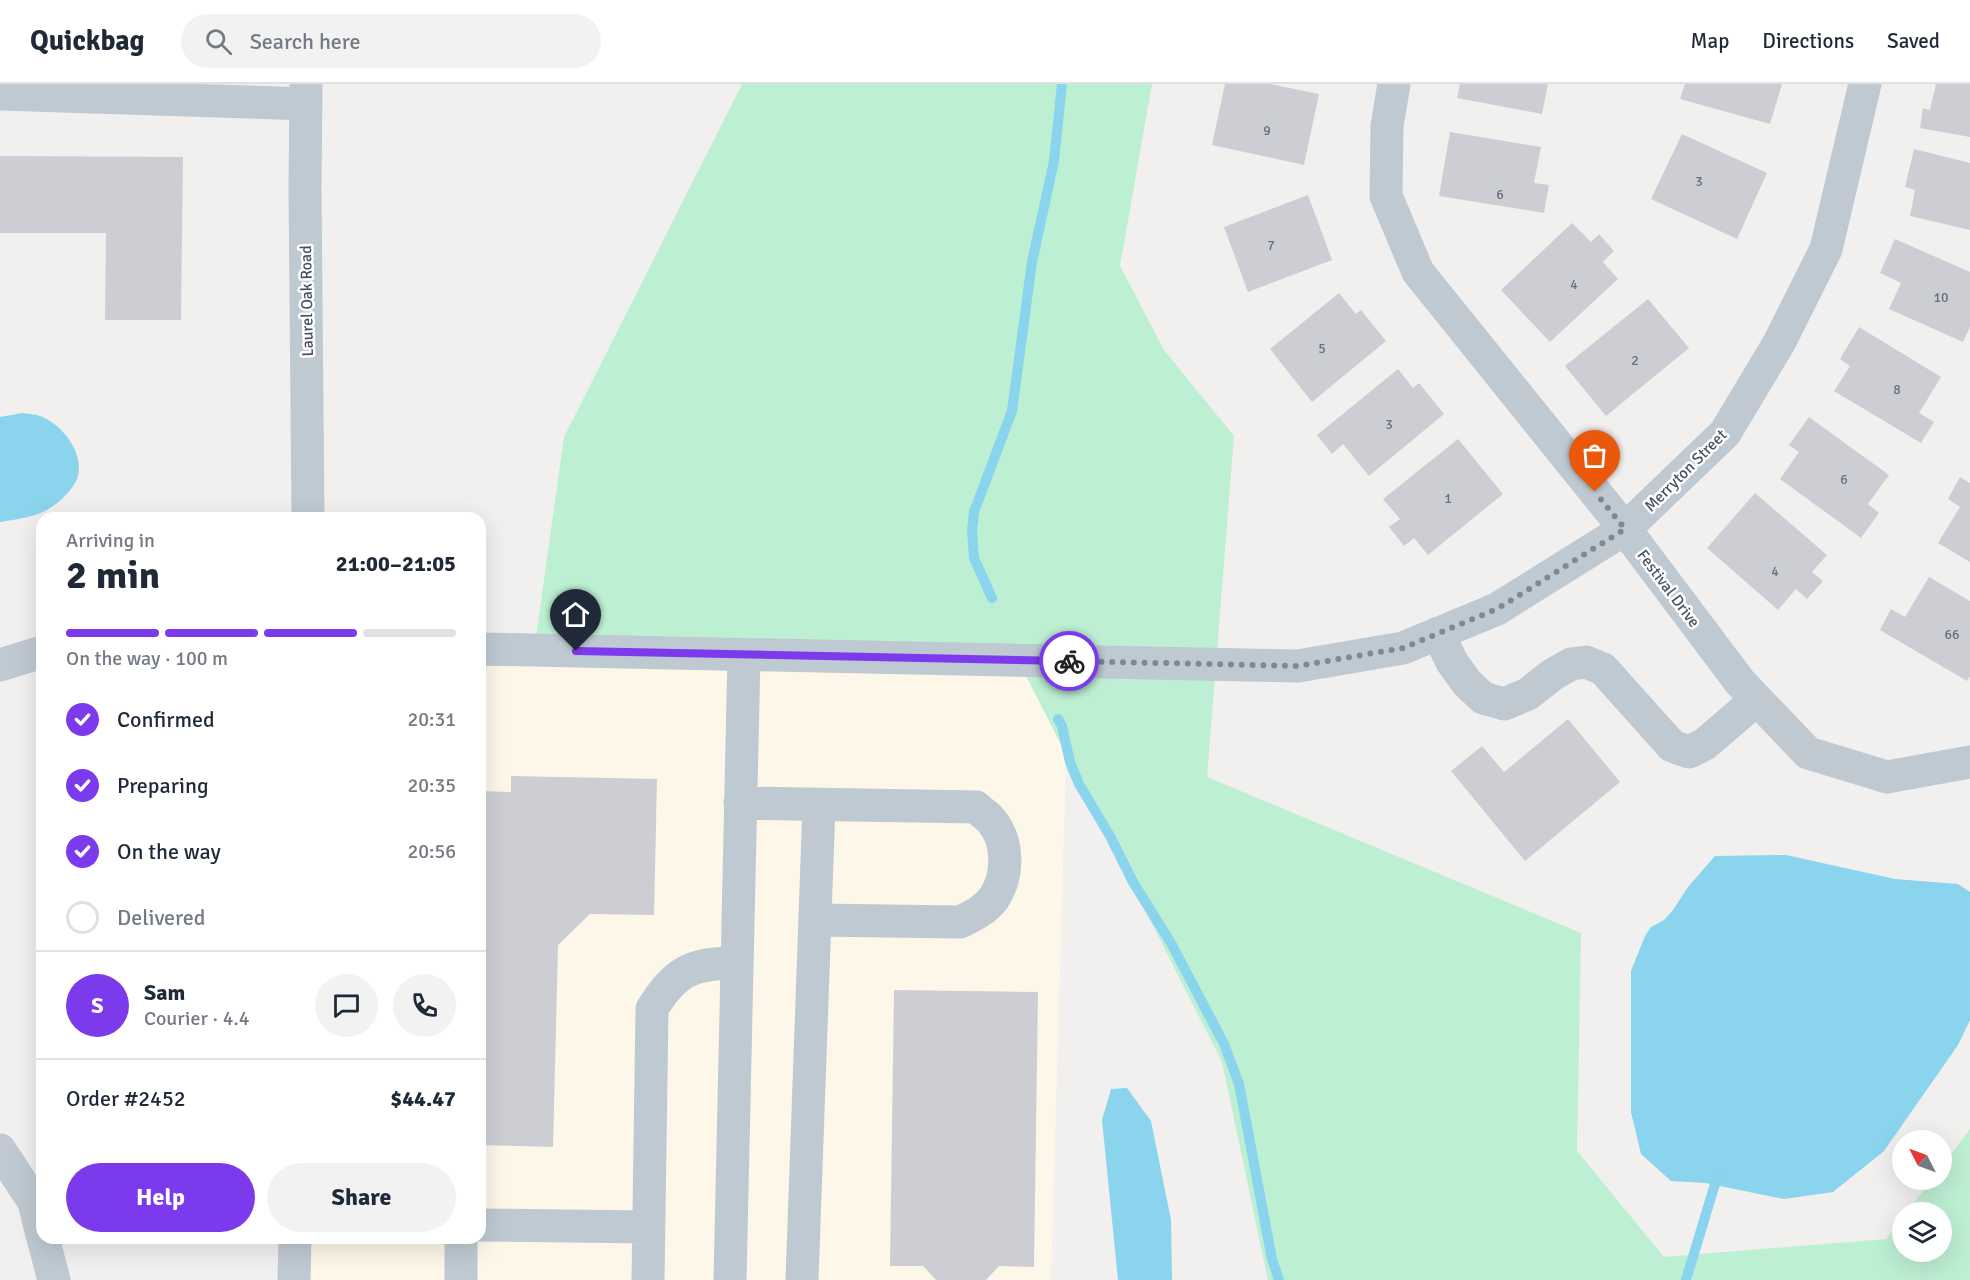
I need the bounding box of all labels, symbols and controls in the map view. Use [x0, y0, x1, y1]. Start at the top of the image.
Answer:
search box [181, 14, 601, 68]
text: Quickbag [30, 24, 145, 58]
icon: search [202, 25, 235, 58]
text: Search here [250, 28, 361, 55]
text: Map [1691, 28, 1729, 54]
text: Directions [1762, 28, 1854, 54]
text: Saved [1887, 28, 1940, 54]
house number: 9 [1263, 122, 1271, 139]
house number: 3 [1695, 173, 1703, 190]
house number: 6 [1496, 186, 1504, 203]
house number: 7 [1267, 237, 1275, 254]
street label: Laurel Oak Road [296, 245, 318, 357]
house number: 4 [1570, 276, 1578, 293]
house number: 10 [1933, 289, 1949, 306]
house number: 5 [1318, 340, 1326, 357]
house number: 2 [1631, 352, 1639, 369]
house number: 8 [1893, 381, 1901, 398]
house number: 3 [1385, 416, 1393, 433]
street label: Merryton Street [1640, 425, 1731, 516]
pin [1569, 430, 1620, 492]
icon: bag [1578, 439, 1611, 472]
house number: 6 [1840, 471, 1848, 488]
house number: 1 [1444, 490, 1452, 507]
text: Arriving in [66, 528, 155, 553]
street label: Festival Drive [1632, 546, 1704, 631]
text: 21:00–21:05 [336, 550, 456, 577]
text: 2 min [66, 551, 160, 599]
house number: 4 [1771, 563, 1779, 580]
pin [550, 589, 601, 651]
icon: home [559, 598, 592, 631]
house number: 66 [1944, 626, 1960, 643]
courier [1039, 631, 1099, 691]
icon: bike [1053, 645, 1086, 678]
text: On the way · 100 m [66, 646, 228, 671]
icon: check [66, 703, 99, 736]
text: Confirmed [117, 706, 215, 733]
text: 20:31 [407, 707, 456, 732]
icon: check [66, 769, 99, 802]
text: Preparing [117, 772, 209, 799]
text: 20:35 [407, 773, 456, 798]
icon: check [66, 835, 99, 868]
text: On the way [117, 838, 221, 865]
text: 20:56 [407, 839, 456, 864]
text: Delivered [117, 904, 205, 931]
button: chat [315, 974, 378, 1037]
button: phone [393, 974, 456, 1037]
text: Sam [144, 979, 185, 1006]
text: S [91, 992, 104, 1019]
text: Courier · 4.4 [144, 1006, 250, 1031]
text: Order #2452 [66, 1085, 186, 1112]
text: $44.47 [390, 1085, 456, 1112]
north arrow [1892, 1130, 1952, 1190]
map controls [1892, 1130, 1952, 1262]
button: Help [66, 1163, 255, 1232]
button: Share [267, 1163, 456, 1232]
button: layers [1892, 1202, 1952, 1262]

